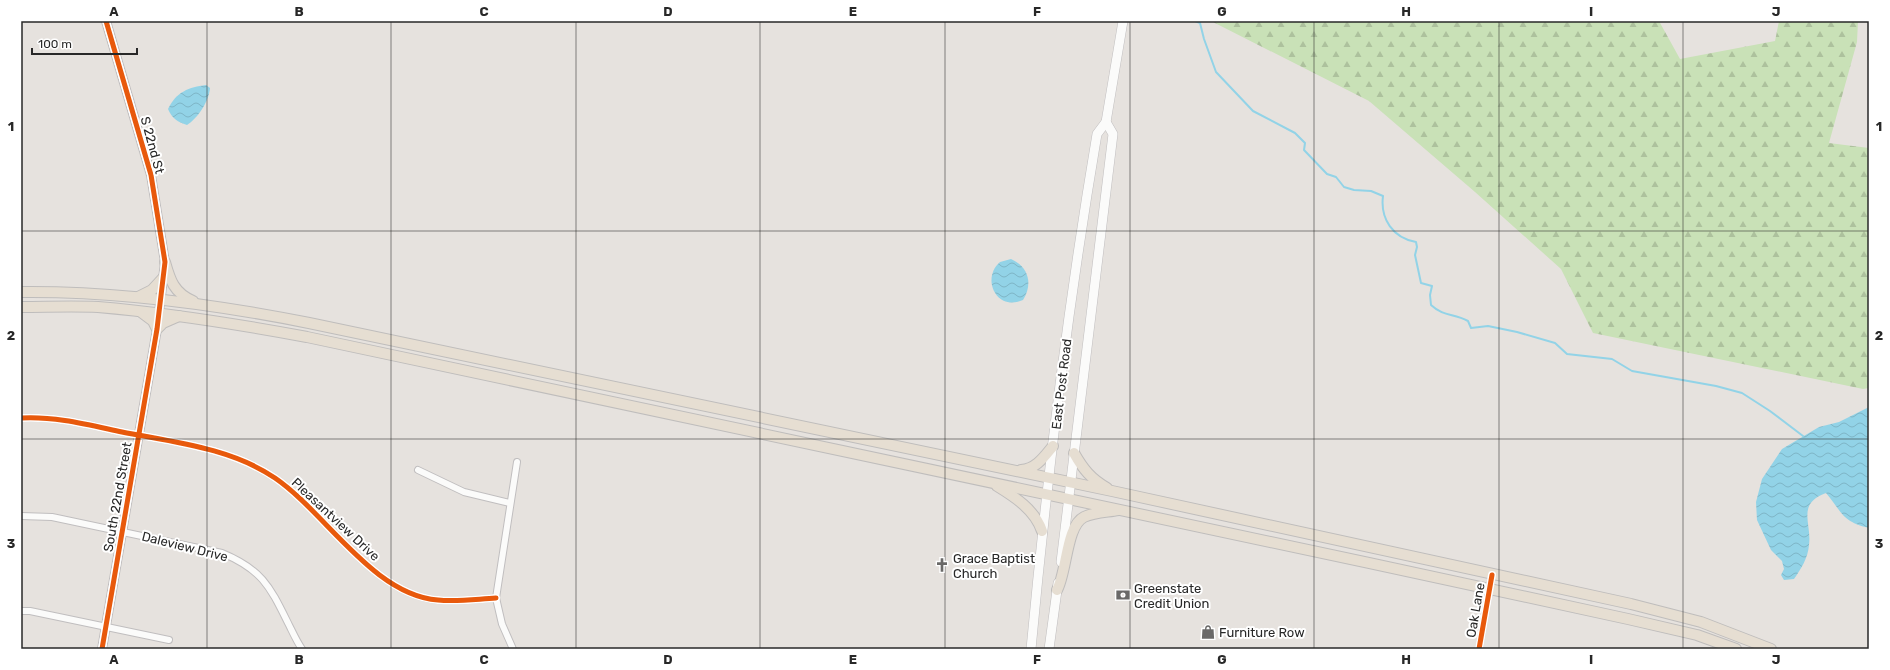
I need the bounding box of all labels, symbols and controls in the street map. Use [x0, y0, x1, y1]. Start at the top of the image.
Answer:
text: A [109, 4, 119, 19]
text: B [294, 4, 304, 19]
text: C [479, 4, 489, 19]
text: D [663, 4, 673, 19]
text: E [849, 4, 857, 19]
text: F [1033, 4, 1041, 19]
text: G [1217, 4, 1227, 19]
text: H [1401, 4, 1411, 19]
text: I [1589, 4, 1593, 19]
text: J [1772, 4, 1780, 19]
scale bar [32, 30, 137, 56]
text: 100 m [38, 37, 72, 51]
street label: S 22nd St [138, 115, 167, 175]
text: 1 [8, 119, 14, 134]
text: 1 [1876, 119, 1882, 134]
text: 2 [7, 328, 15, 343]
text: 2 [1875, 328, 1883, 343]
street label: East Post Road [1048, 338, 1075, 430]
street label: South 22nd Street [100, 441, 135, 553]
street label: Pleasantview Drive [289, 475, 383, 564]
street label: Daleview Drive [140, 529, 230, 564]
text: 3 [7, 536, 16, 551]
text: 3 [1875, 536, 1884, 551]
place label: Grace Baptist Church [953, 551, 1035, 581]
church icon: Grace Baptist Church [934, 557, 950, 573]
place label: Greenstate Credit Union [1134, 581, 1209, 611]
street label: Oak Lane [1463, 582, 1488, 639]
bank icon: Greenstate Credit Union [1115, 587, 1131, 603]
shop icon: Furniture Row [1200, 624, 1216, 640]
place label: Furniture Row [1219, 625, 1305, 640]
text: A [109, 652, 119, 667]
text: B [294, 652, 304, 667]
text: C [479, 652, 489, 667]
text: D [663, 652, 673, 667]
text: E [849, 652, 857, 667]
text: F [1033, 652, 1041, 667]
text: G [1217, 652, 1227, 667]
text: H [1401, 652, 1411, 667]
text: I [1589, 652, 1593, 667]
text: J [1772, 652, 1780, 667]

